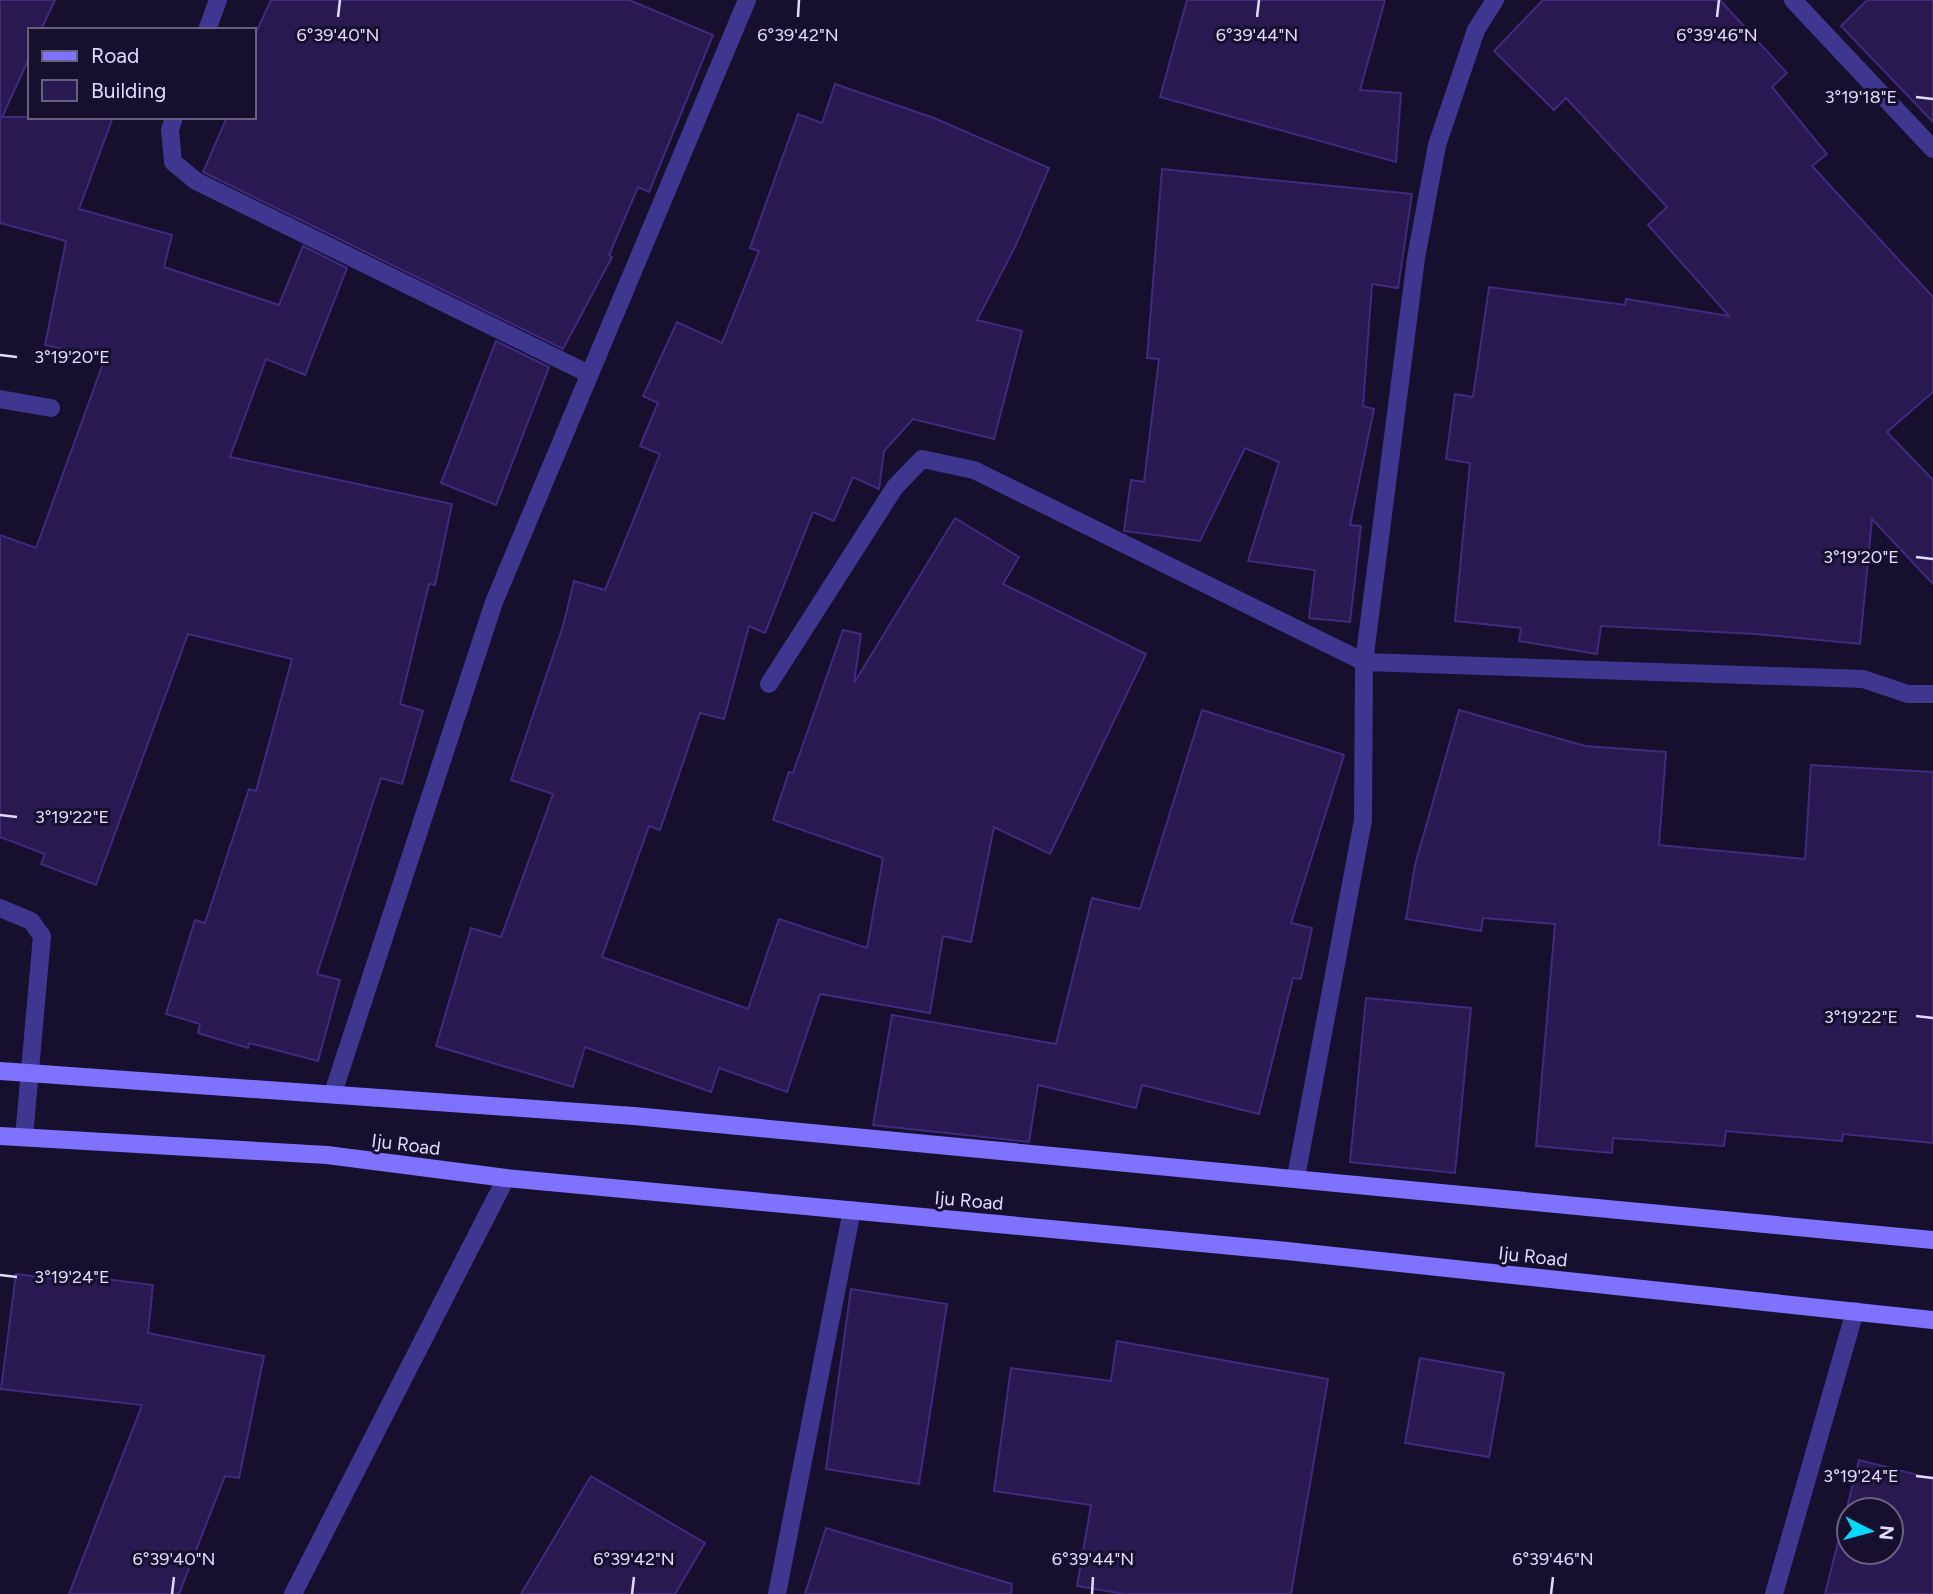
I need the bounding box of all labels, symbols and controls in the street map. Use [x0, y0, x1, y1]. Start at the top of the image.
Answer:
text: 6°39'40"N [297, 24, 379, 46]
text: 6°39'42"N [757, 24, 839, 46]
text: 6°39'44"N [1216, 24, 1298, 46]
text: 6°39'46"N [1676, 24, 1758, 46]
legend [28, 28, 256, 119]
text: Road [91, 43, 139, 68]
text: Building [91, 78, 166, 103]
text: 3°19'18"E [1825, 86, 1897, 108]
text: 3°19'20"E [34, 346, 110, 368]
text: 3°19'20"E [1823, 546, 1899, 568]
text: 3°19'22"E [35, 806, 109, 828]
text: 3°19'22"E [1824, 1006, 1898, 1028]
street label: Iju Road [370, 1129, 442, 1160]
street label: Iju Road [933, 1186, 1004, 1215]
street label: Iju Road [1497, 1241, 1569, 1272]
text: 3°19'24"E [34, 1266, 110, 1288]
text: 3°19'24"E [1823, 1465, 1899, 1487]
north arrow [1835, 1496, 1905, 1566]
text: N [1874, 1524, 1899, 1541]
text: 6°39'40"N [133, 1548, 215, 1570]
text: 6°39'42"N [593, 1548, 675, 1570]
text: 6°39'44"N [1052, 1548, 1134, 1570]
text: 6°39'46"N [1512, 1548, 1594, 1570]

